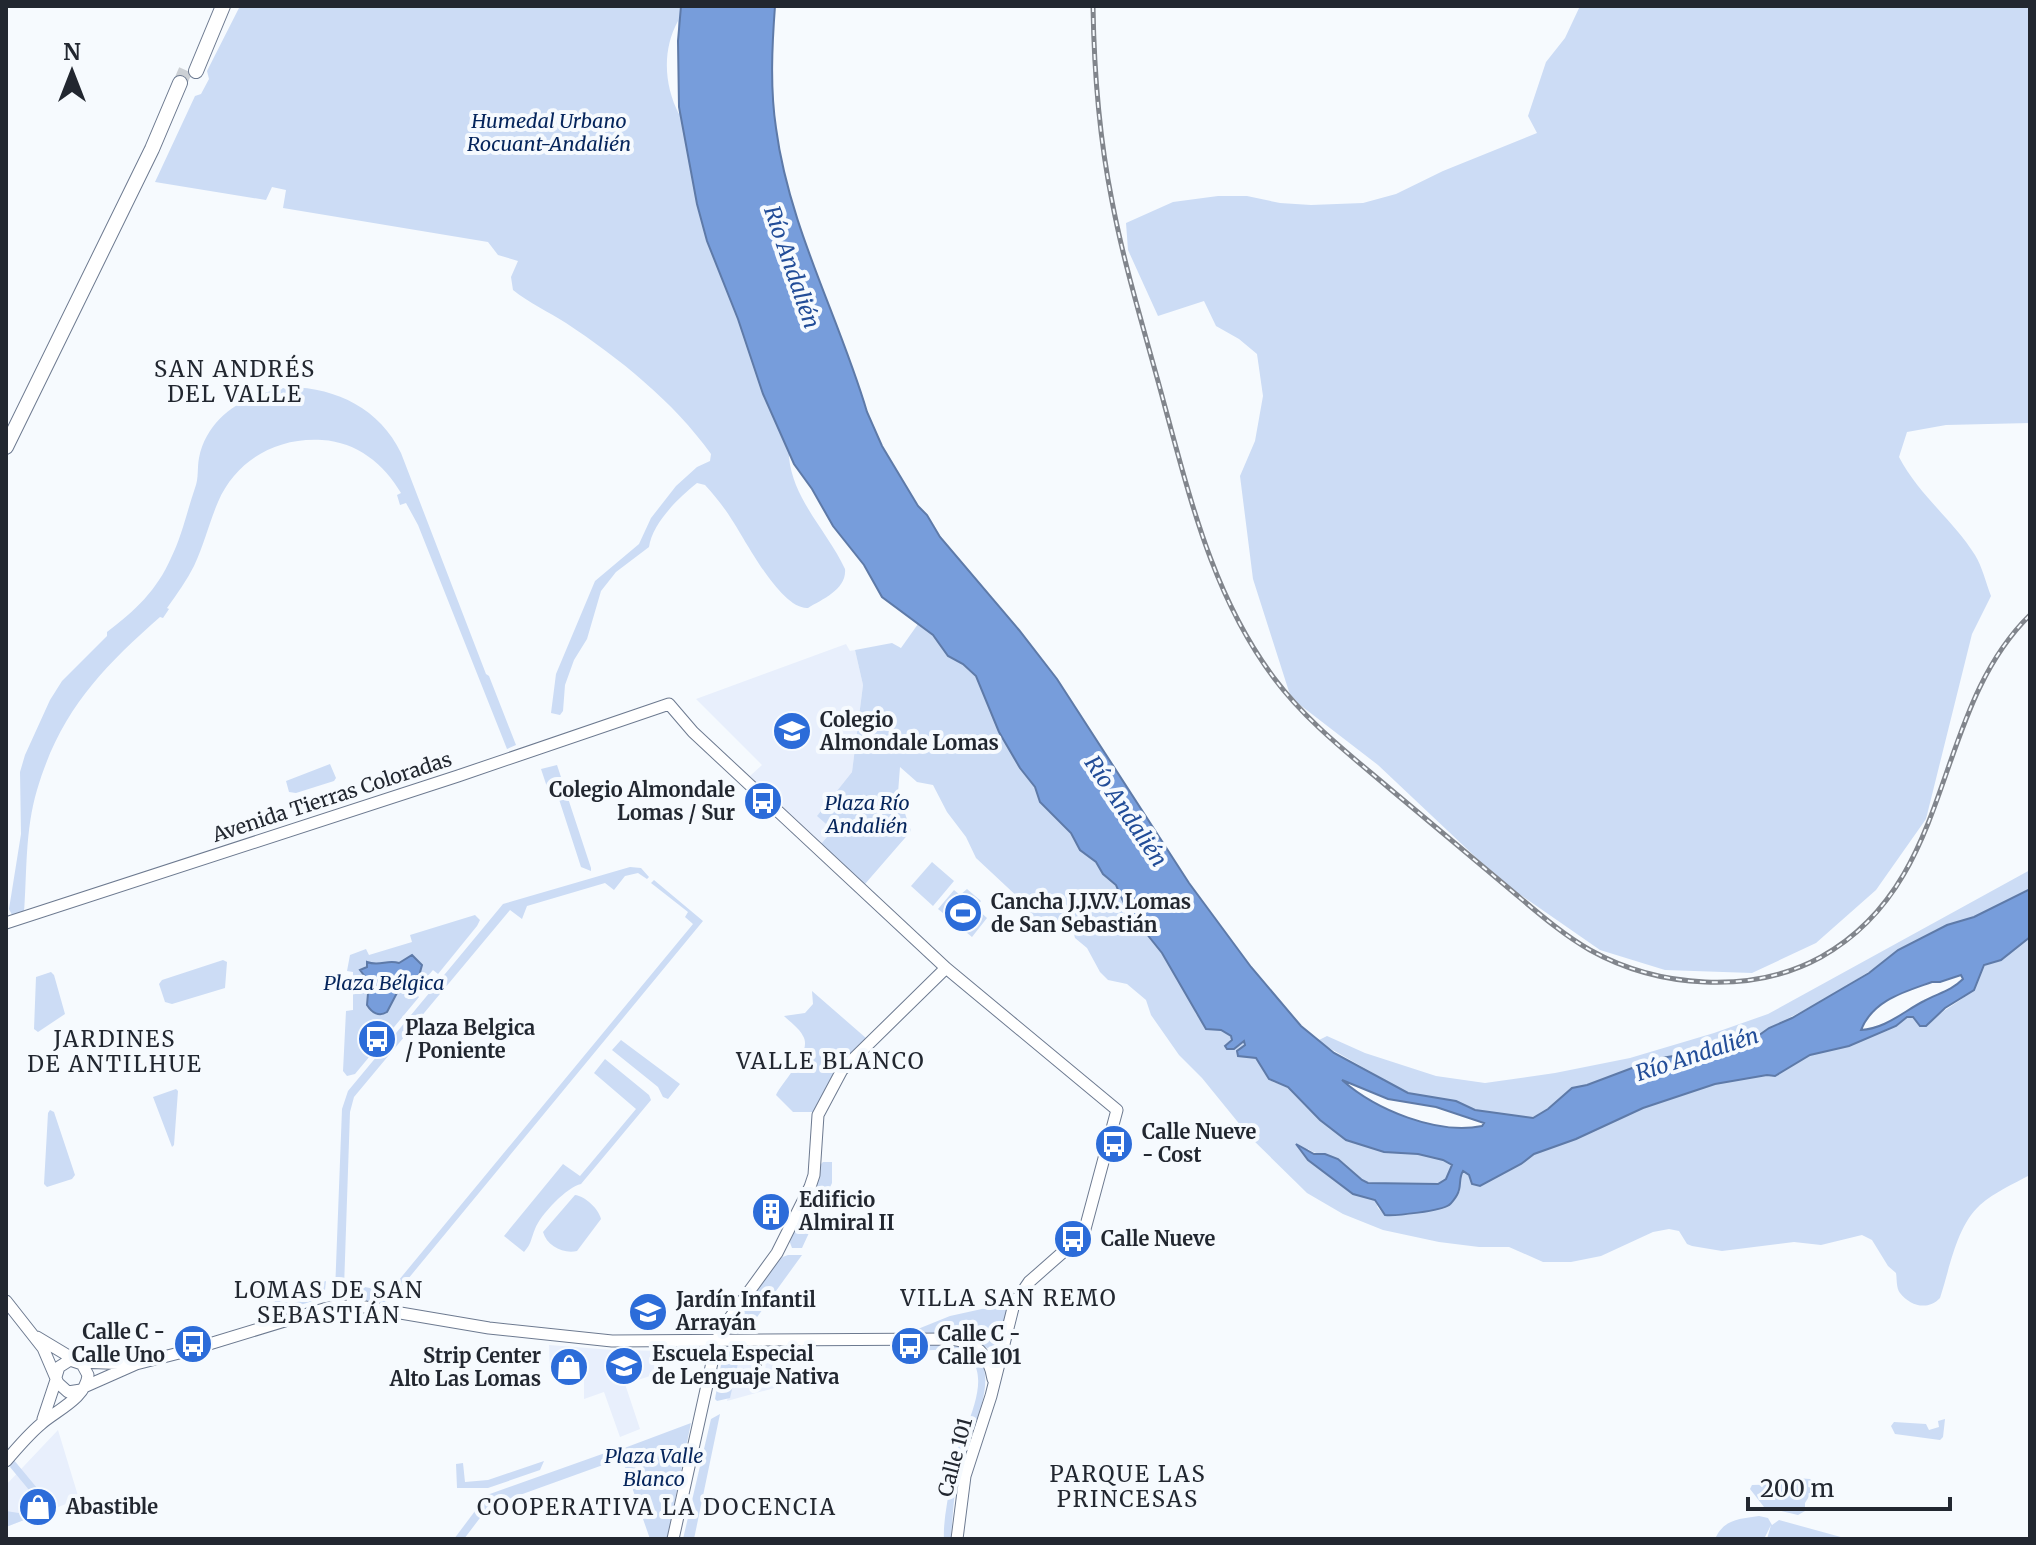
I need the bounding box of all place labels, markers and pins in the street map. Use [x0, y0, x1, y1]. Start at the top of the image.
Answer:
place label: Colegio Almondale Lomas [819, 707, 999, 755]
school or university icon: Colegio Almondale Lomas [771, 710, 813, 752]
place label: Colegio Almondale Lomas / Sur [549, 777, 735, 825]
bus stop icon: Colegio Almondale Lomas / Sur [742, 780, 784, 822]
place label: Cancha J.J.V.V. Lomas de San Sebastián [991, 889, 1191, 937]
sports icon: Cancha J.J.V.V. Lomas de San Sebastián [942, 892, 984, 934]
place label: Plaza Belgica / Poniente [405, 1015, 535, 1063]
bus stop icon: Plaza Belgica / Poniente [356, 1018, 398, 1060]
place label: Calle Nueve - Cost [1142, 1119, 1257, 1167]
bus stop icon: Calle Nueve - Cost [1093, 1123, 1135, 1165]
place label: Edificio Almiral II [798, 1187, 894, 1235]
building icon: Edificio Almiral II [750, 1191, 792, 1233]
bus stop icon: Calle Nueve [1052, 1218, 1094, 1260]
place label: Calle Nueve [1101, 1226, 1216, 1251]
place label: Jardín Infantil Arrayán [675, 1287, 816, 1335]
school or university icon: Jardín Infantil Arrayán [627, 1291, 669, 1333]
place label: Calle C - Calle Uno [72, 1319, 165, 1367]
place label: Calle C - Calle 101 [938, 1321, 1021, 1369]
bus stop icon: Calle C - Calle Uno [172, 1323, 214, 1365]
bus stop icon: Calle C - Calle 101 [889, 1325, 931, 1367]
place label: Escuela Especial de Lenguaje Nativa [652, 1341, 839, 1389]
place label: Strip Center Alto Las Lomas [389, 1343, 541, 1391]
school or university icon: Escuela Especial de Lenguaje Nativa [603, 1345, 645, 1387]
shop icon: Strip Center Alto Las Lomas [548, 1346, 590, 1388]
shop icon: Abastible [17, 1486, 59, 1528]
place label: Abastible [65, 1494, 158, 1519]

